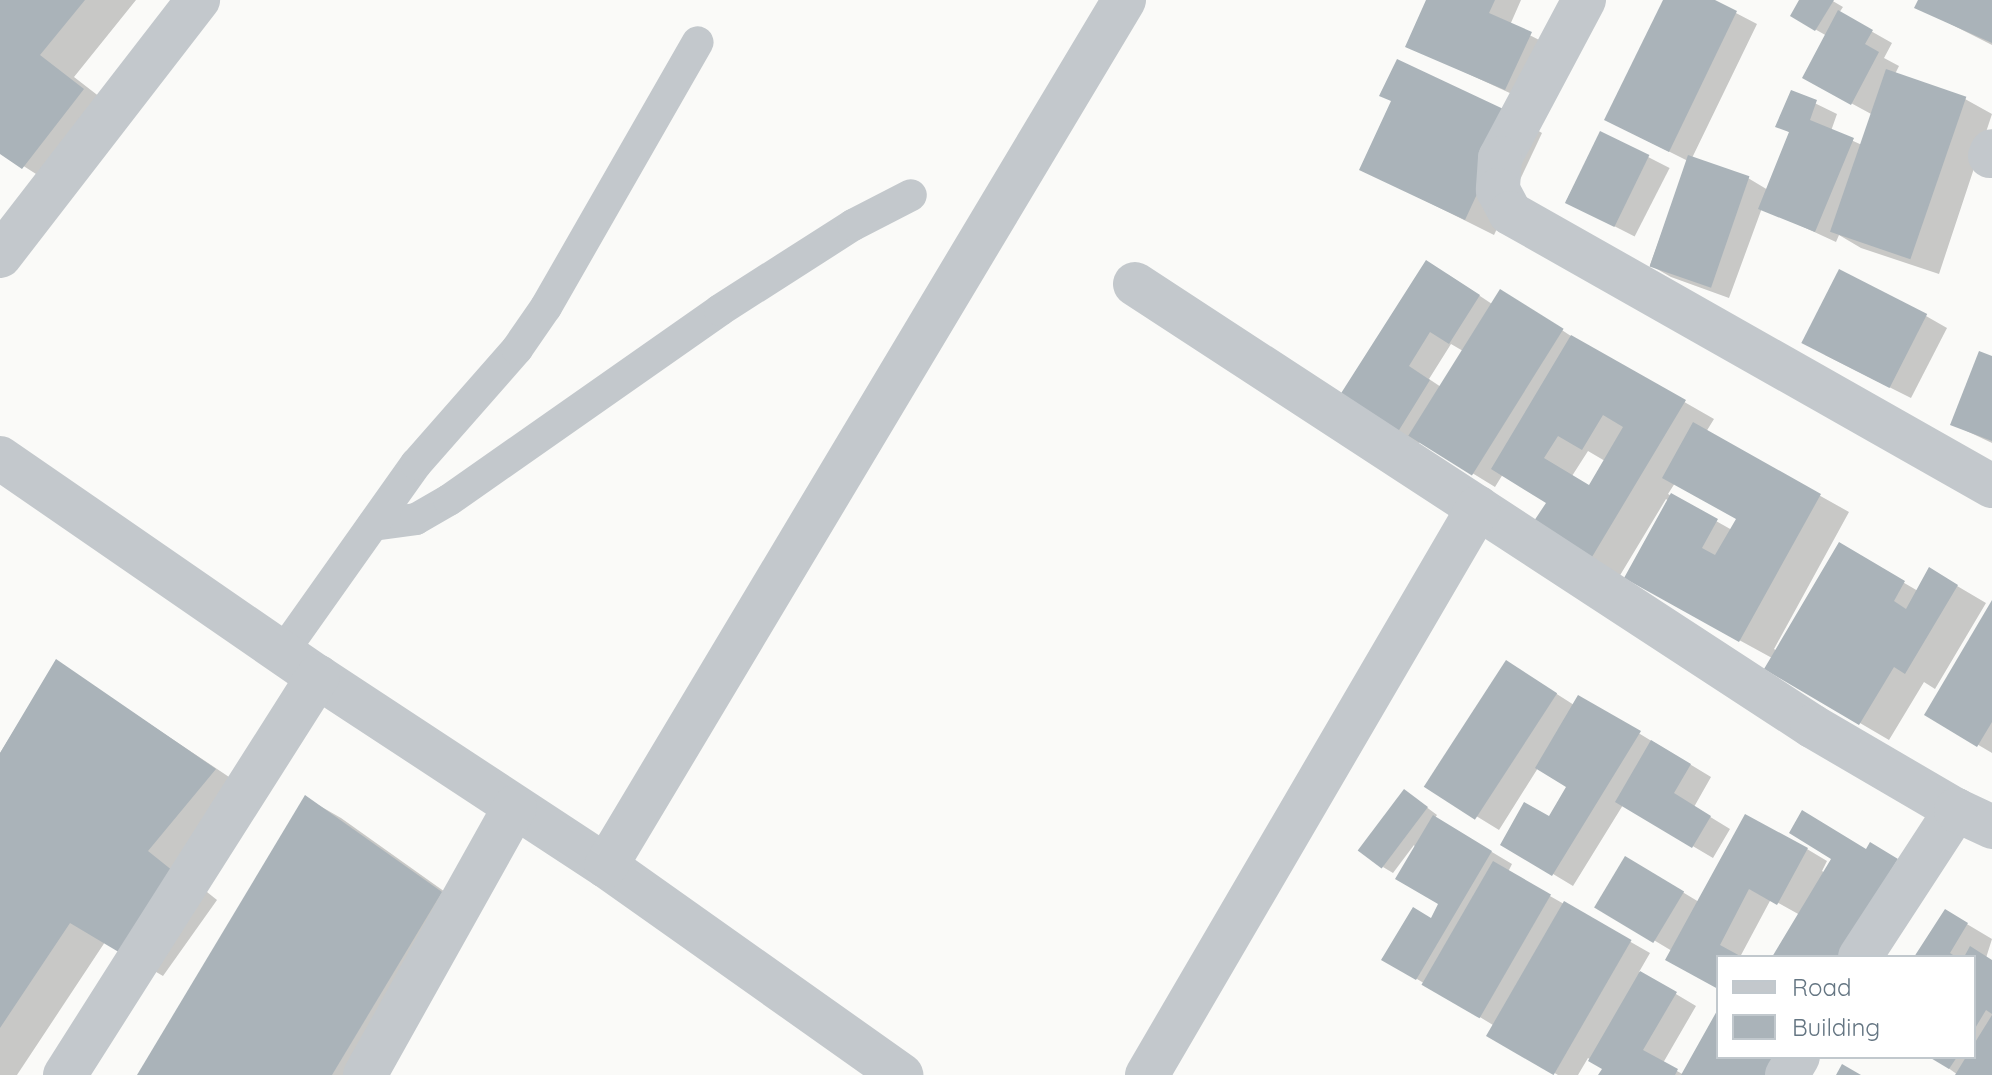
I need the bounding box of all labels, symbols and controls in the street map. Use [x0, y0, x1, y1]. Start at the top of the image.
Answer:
legend [1716, 955, 1976, 1059]
text: Road [1792, 972, 1852, 1002]
text: Building [1792, 1012, 1880, 1042]

